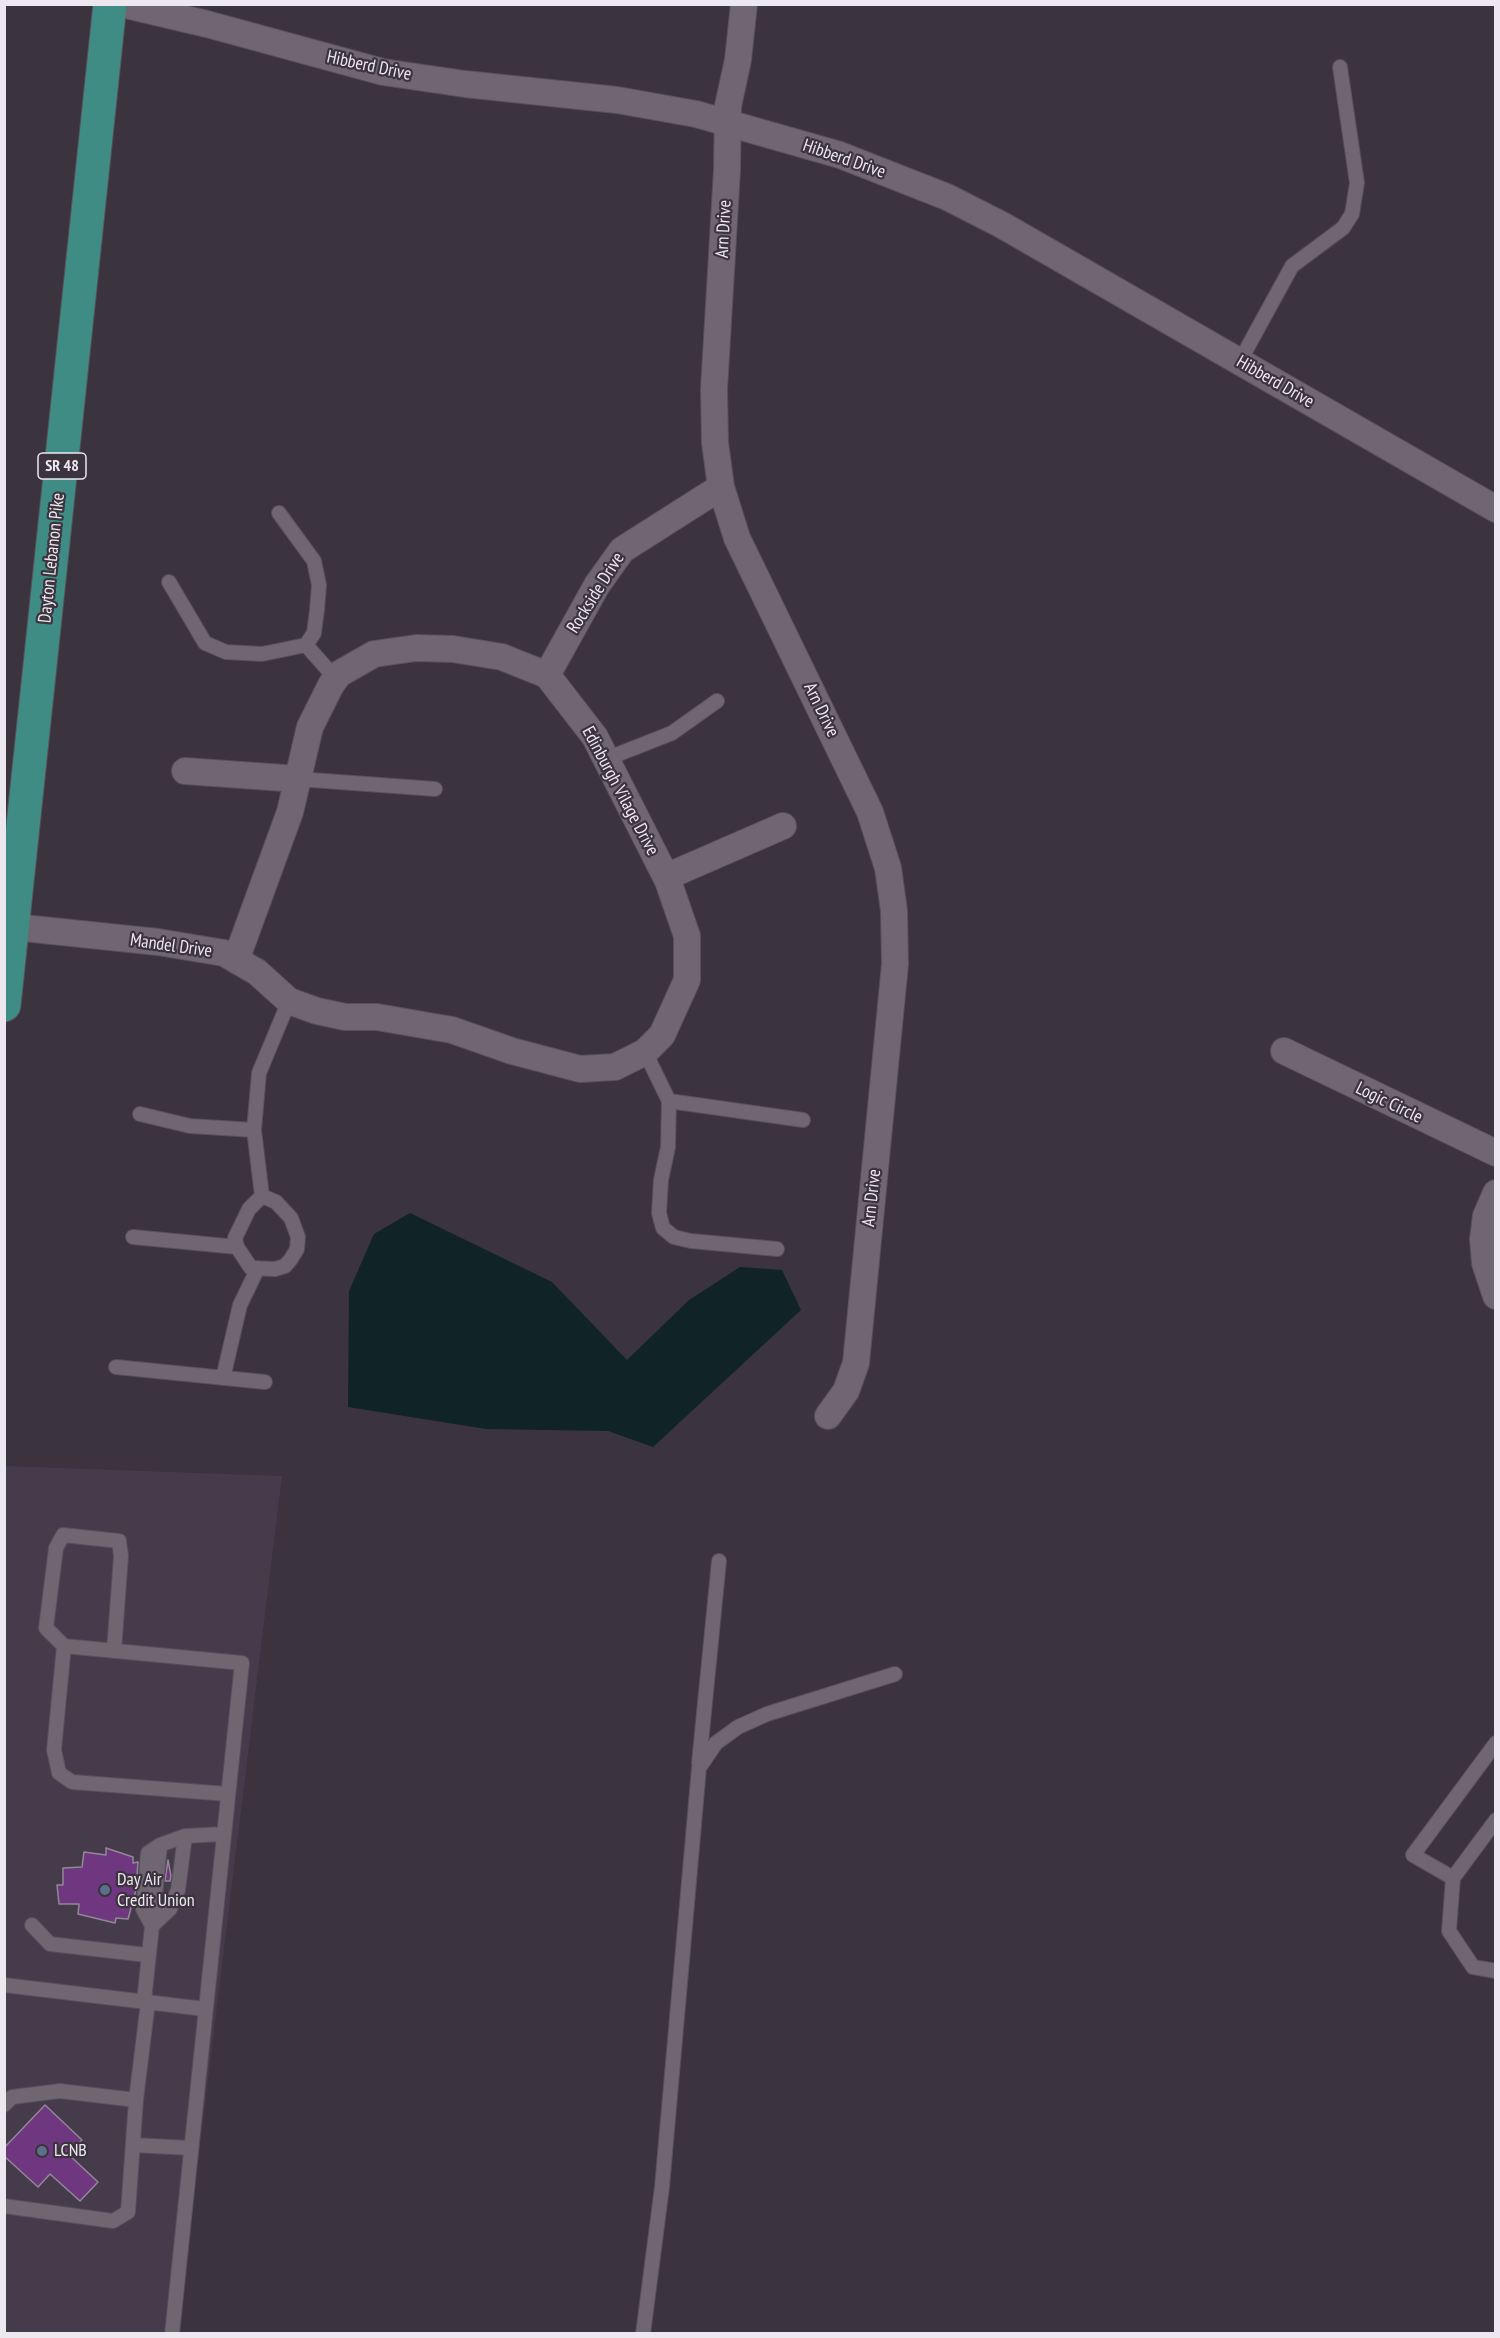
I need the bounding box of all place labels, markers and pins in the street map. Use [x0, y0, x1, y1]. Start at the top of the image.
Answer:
place label: Day Air Credit Union [117, 1869, 195, 1912]
marker: Day Air Credit Union [98, 1883, 112, 1897]
place label: LCNB [54, 2140, 87, 2162]
marker: LCNB [35, 2144, 49, 2158]

